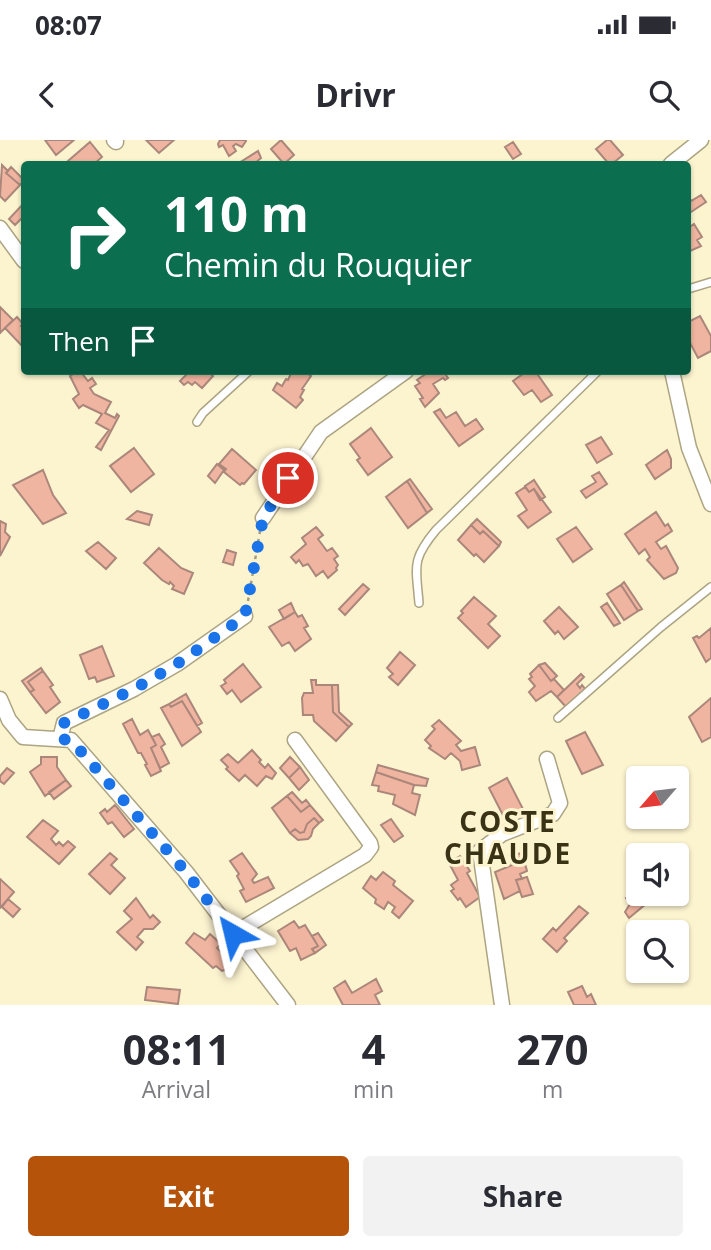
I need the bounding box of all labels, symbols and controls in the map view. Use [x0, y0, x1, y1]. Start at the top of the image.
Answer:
text: 08:07 [35, 7, 102, 43]
text: Drivr [315, 73, 396, 116]
icon: back [28, 76, 66, 114]
icon: search [645, 76, 683, 114]
text: 110 m [164, 180, 309, 246]
icon: right [49, 189, 140, 280]
text: Chemin du Rouquier [164, 243, 472, 286]
icon: arrive [124, 322, 162, 360]
text: Then [49, 323, 110, 359]
pin [258, 448, 318, 508]
icon: arrive [269, 459, 307, 497]
north arrow [626, 766, 690, 830]
map controls [626, 766, 689, 983]
district label: COSTE CHAUDE [444, 802, 572, 872]
button: sound [626, 843, 689, 906]
position arrow [196, 897, 270, 971]
button: search [626, 920, 689, 983]
text: 08:11 [122, 1020, 230, 1077]
text: 4 [361, 1020, 386, 1077]
text: 270 [517, 1020, 589, 1077]
text: Arrival [142, 1073, 211, 1105]
text: min [353, 1073, 394, 1105]
text: m [542, 1073, 563, 1105]
button: Exit [28, 1156, 349, 1236]
button: Share [363, 1156, 683, 1236]

